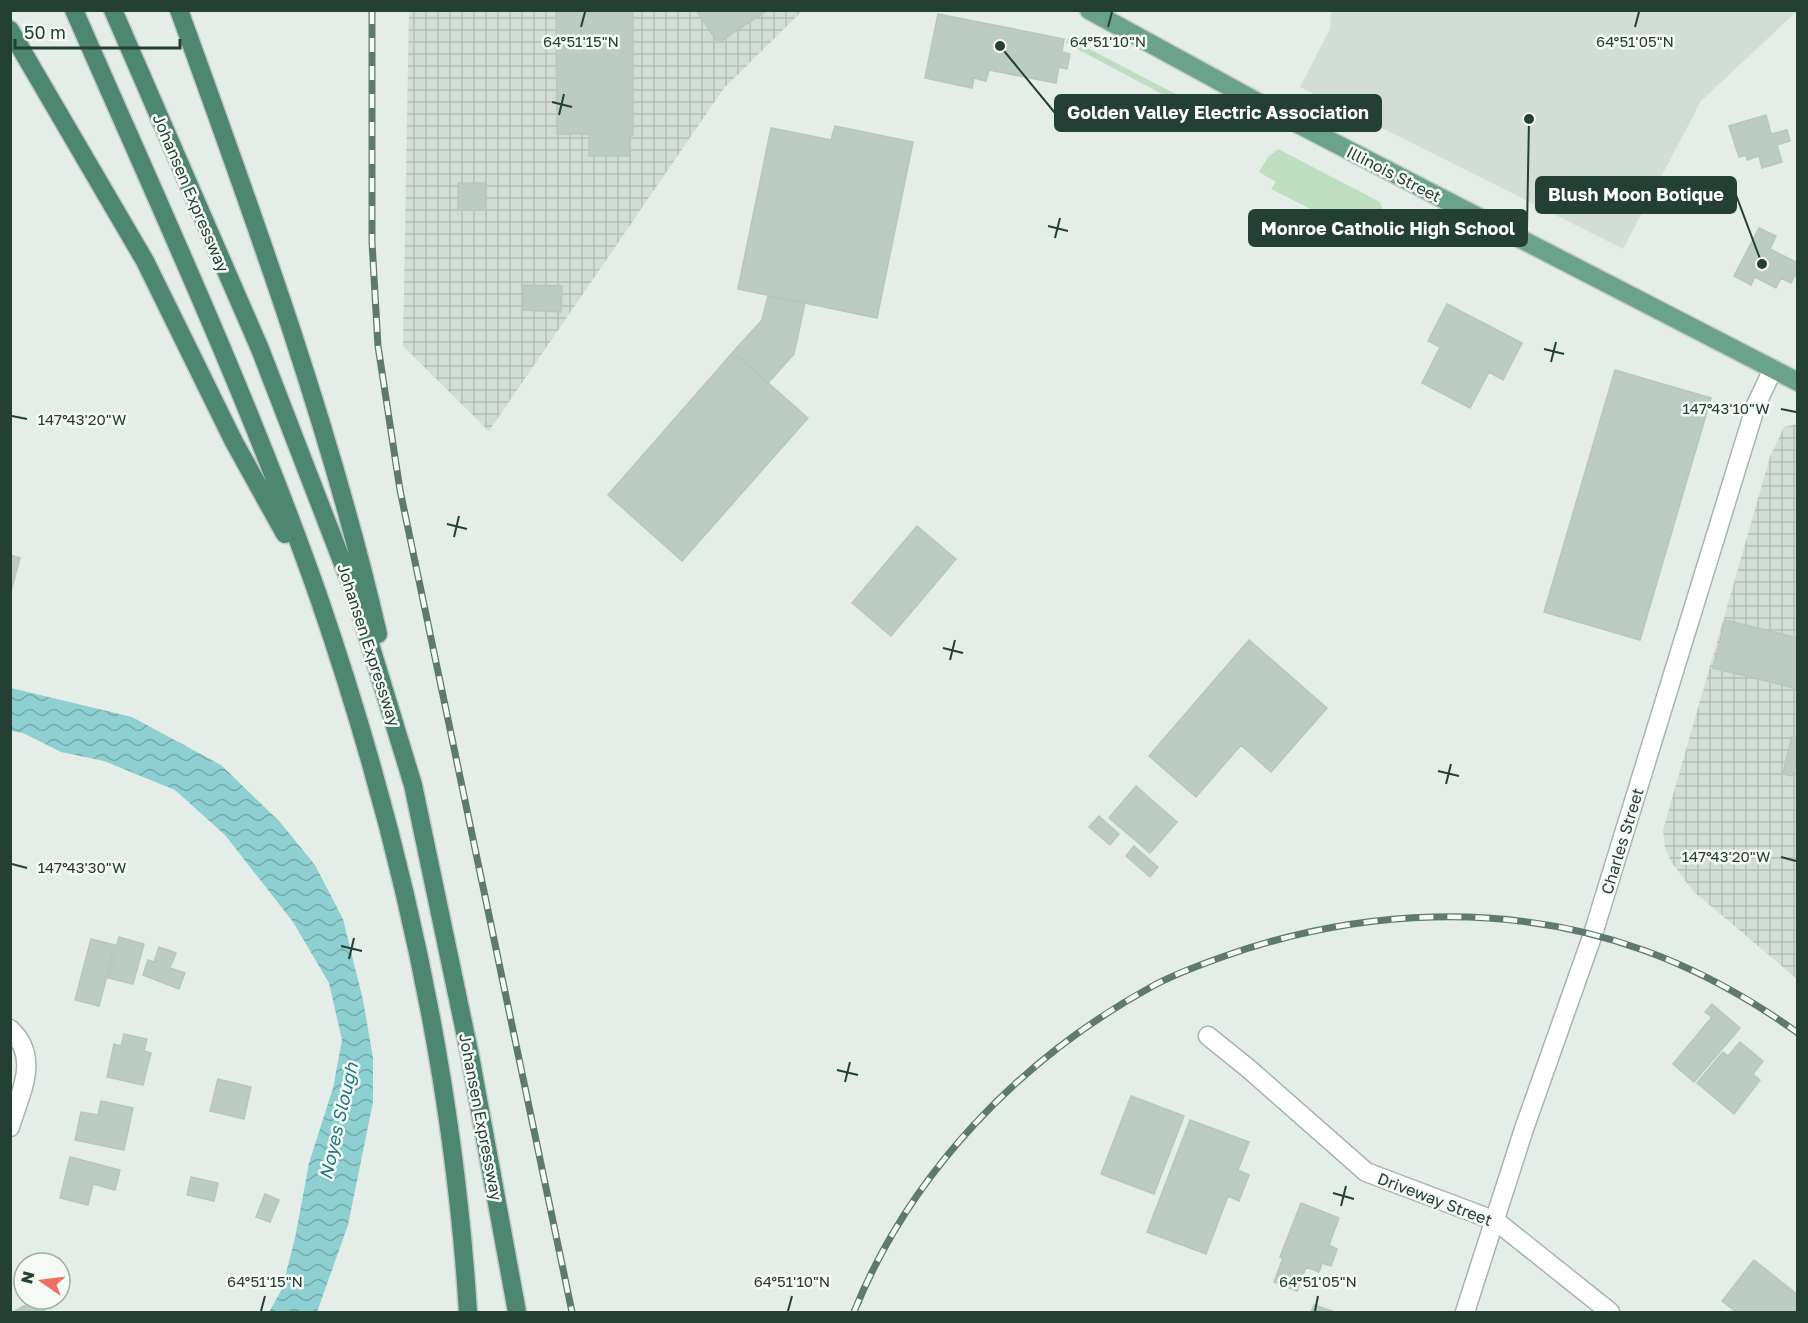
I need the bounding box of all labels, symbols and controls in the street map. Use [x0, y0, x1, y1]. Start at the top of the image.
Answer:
scale bar [15, 12, 180, 50]
text: 50 m [24, 21, 66, 43]
text: 64°51'15"N [543, 32, 619, 50]
text: 64°51'10"N [1070, 32, 1146, 50]
text: 64°51'05"N [1596, 32, 1674, 50]
callout: Golden Valley Electric Association [1055, 95, 1381, 131]
text: Golden Valley Electric Association [1067, 101, 1369, 123]
street label: Johansen Expressway [149, 111, 233, 275]
street label: Illinois Street [1344, 142, 1444, 206]
callout: Blush Moon Botique [1536, 177, 1736, 213]
text: Blush Moon Botique [1548, 183, 1724, 205]
callout: Monroe Catholic High School [1249, 210, 1527, 246]
text: Monroe Catholic High School [1261, 217, 1515, 239]
text: 147°43'10"W [1682, 399, 1770, 417]
text: 147°43'20"W [38, 410, 126, 428]
street label: Johansen Expressway [333, 561, 405, 729]
street label: Charles Street [1596, 785, 1648, 897]
text: 147°43'20"W [1682, 847, 1770, 865]
text: 147°43'30"W [38, 858, 126, 876]
street label: Johansen Expressway [455, 1032, 507, 1202]
water label: Noyes Slough [314, 1060, 362, 1182]
street label: Driveway Street [1375, 1168, 1495, 1230]
north arrow [12, 1251, 72, 1311]
text: N [16, 1269, 39, 1286]
text: 64°51'15"N [227, 1272, 303, 1290]
text: 64°51'10"N [754, 1272, 830, 1290]
text: 64°51'05"N [1279, 1272, 1357, 1290]

